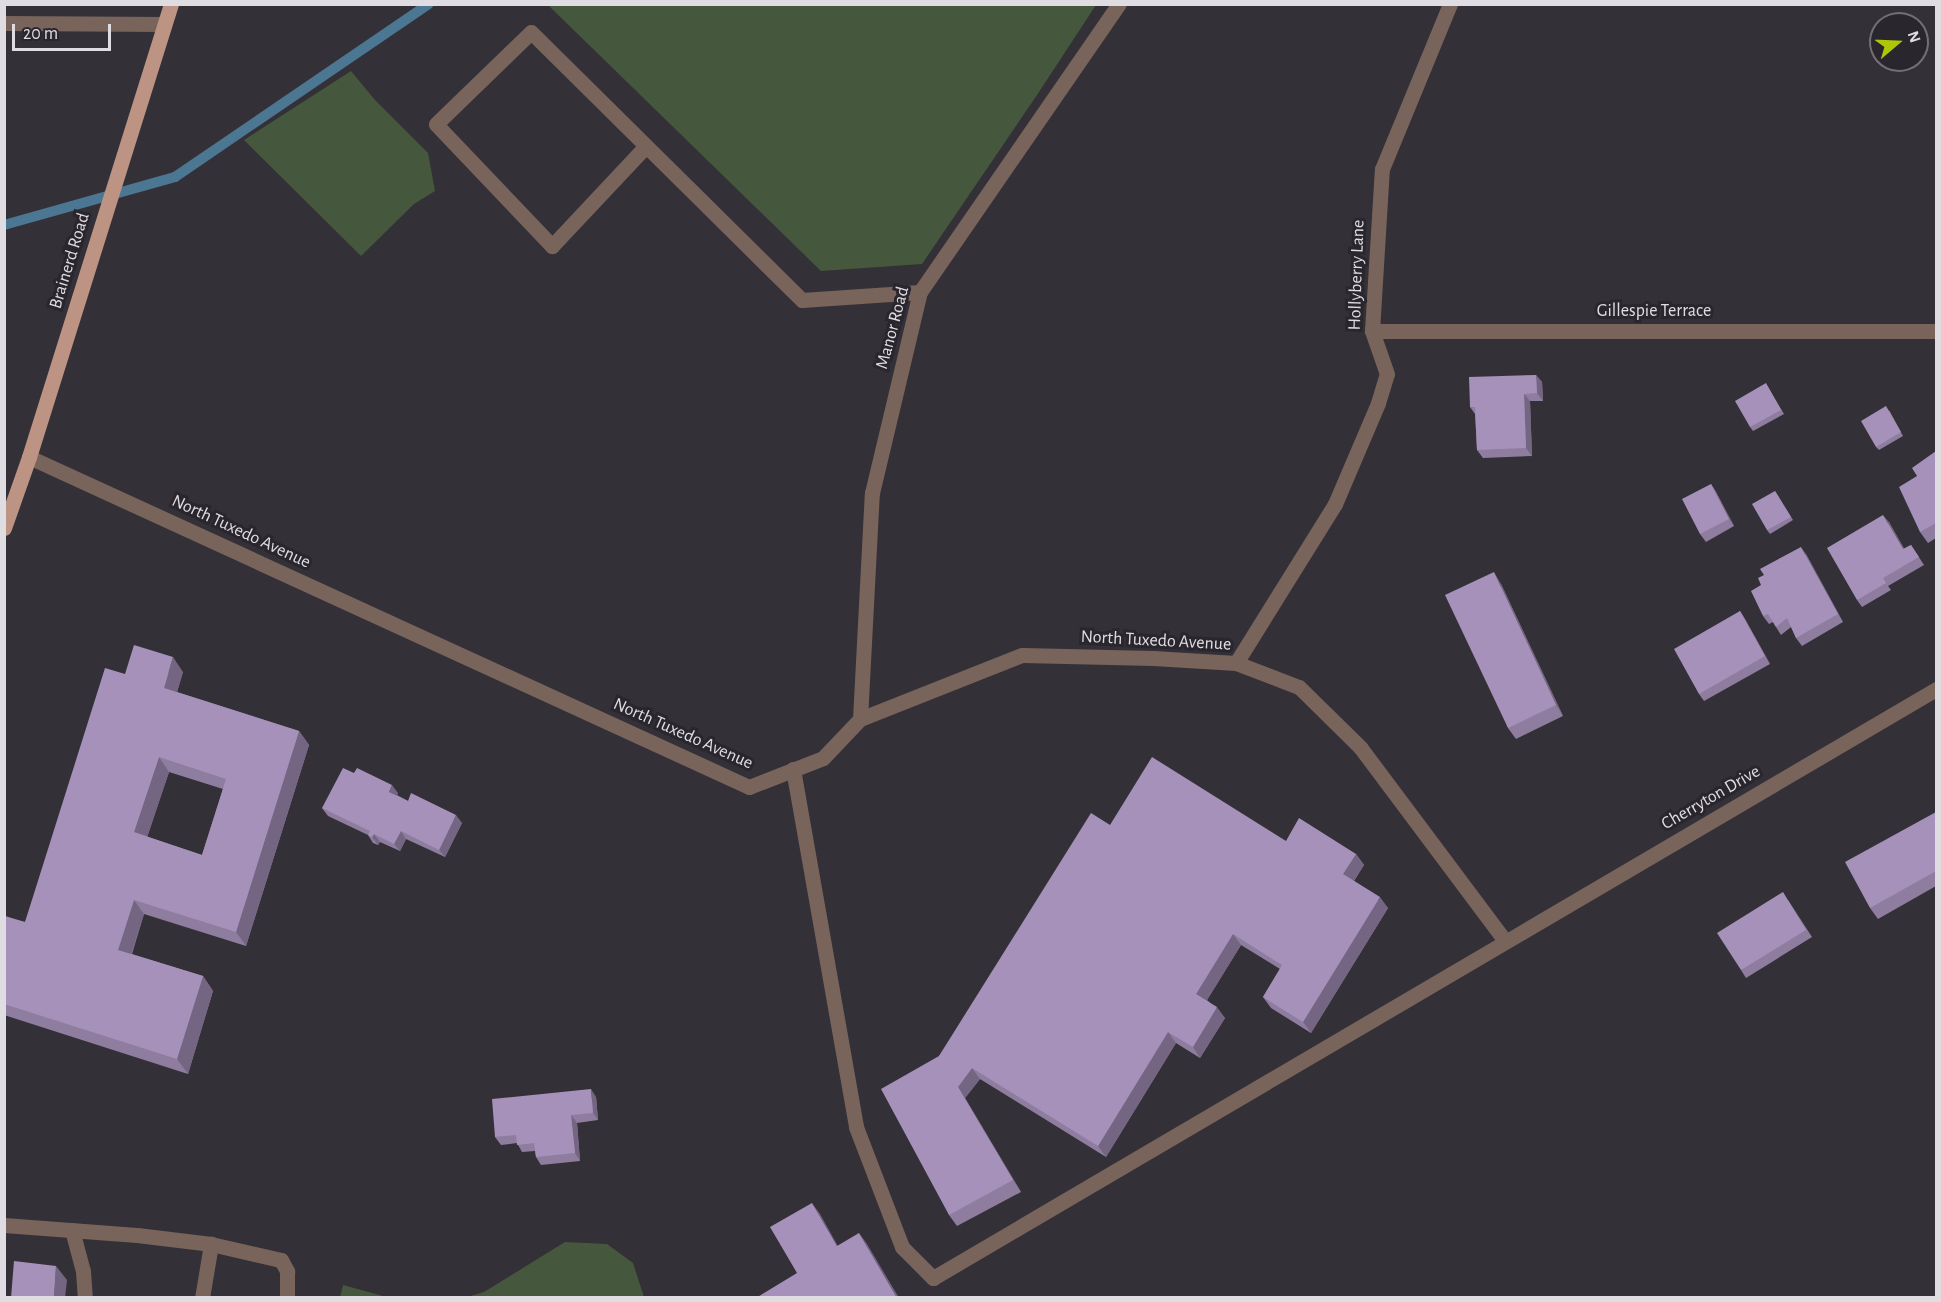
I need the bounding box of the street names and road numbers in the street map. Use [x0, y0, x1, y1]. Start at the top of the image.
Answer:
street label: Brainerd Road [45, 210, 95, 312]
street label: Hollyberry Lane [1344, 219, 1370, 331]
street label: Manor Road [872, 284, 914, 372]
street label: Gillespie Terrace [1597, 300, 1711, 322]
street label: North Tuxedo Avenue [168, 490, 314, 574]
street label: North Tuxedo Avenue [1080, 626, 1232, 656]
street label: North Tuxedo Avenue [610, 694, 756, 774]
street label: Cherryton Drive [1658, 761, 1764, 835]

